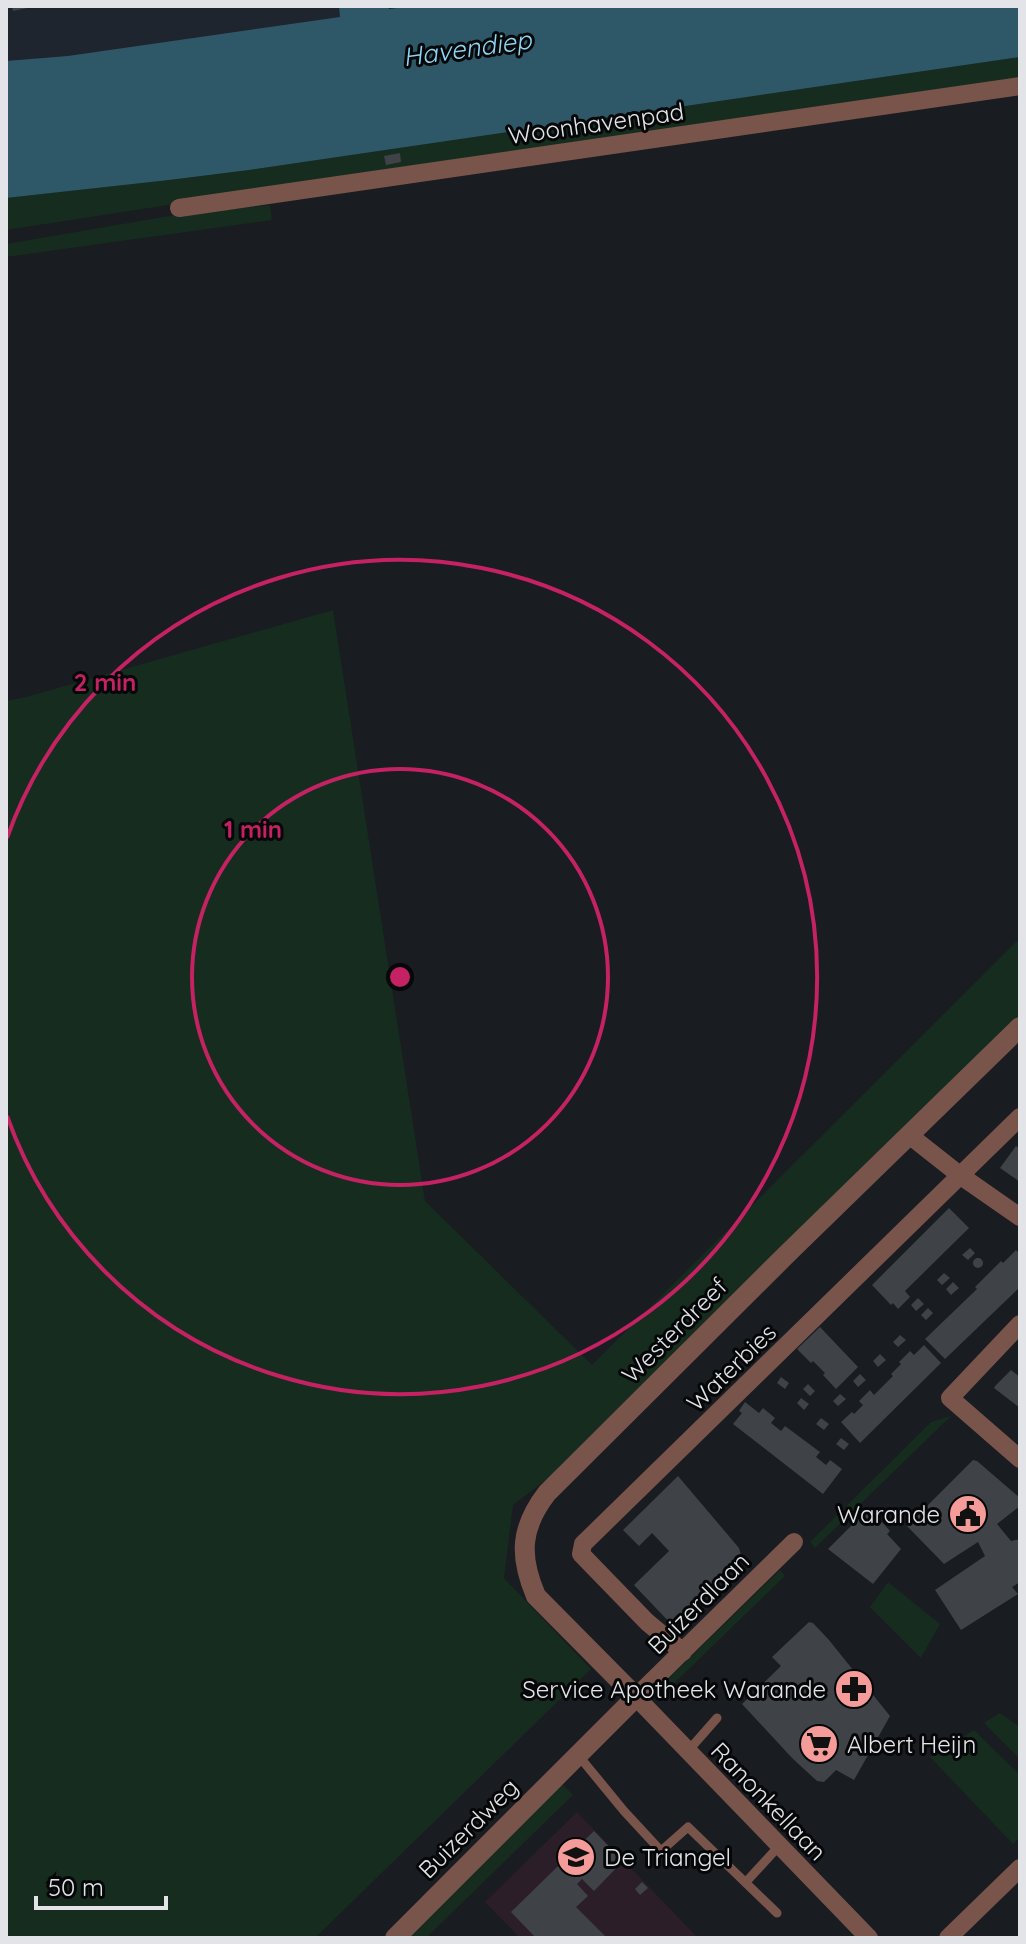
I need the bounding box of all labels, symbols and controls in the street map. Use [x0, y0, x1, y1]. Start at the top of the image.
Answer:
water label: Havendiep [401, 22, 535, 73]
street label: Woonhavenpad [506, 96, 686, 150]
text: 2 min [74, 667, 136, 697]
text: 1 min [224, 814, 282, 844]
centre of rings [386, 963, 414, 991]
street label: Westerdreef [615, 1271, 733, 1389]
street label: Waterbies [680, 1317, 782, 1417]
public building icon: Warande [947, 1493, 989, 1535]
place label: Warande [837, 1499, 940, 1529]
street label: Buizerdlaan [641, 1546, 755, 1660]
pharmacy icon: Service Apotheek Warande [833, 1668, 875, 1710]
place label: Service Apotheek Warande [522, 1674, 826, 1704]
supermarket icon: Albert Heijn [798, 1723, 840, 1765]
place label: Albert Heijn [847, 1729, 976, 1759]
street label: Ranonkellaan [705, 1736, 833, 1866]
street label: Buizerdweg [412, 1772, 524, 1884]
school or university icon: De Triangel [555, 1836, 597, 1878]
place label: De Triangel [604, 1842, 731, 1872]
scale bar [36, 1860, 166, 1910]
text: 50 m [48, 1872, 104, 1902]

